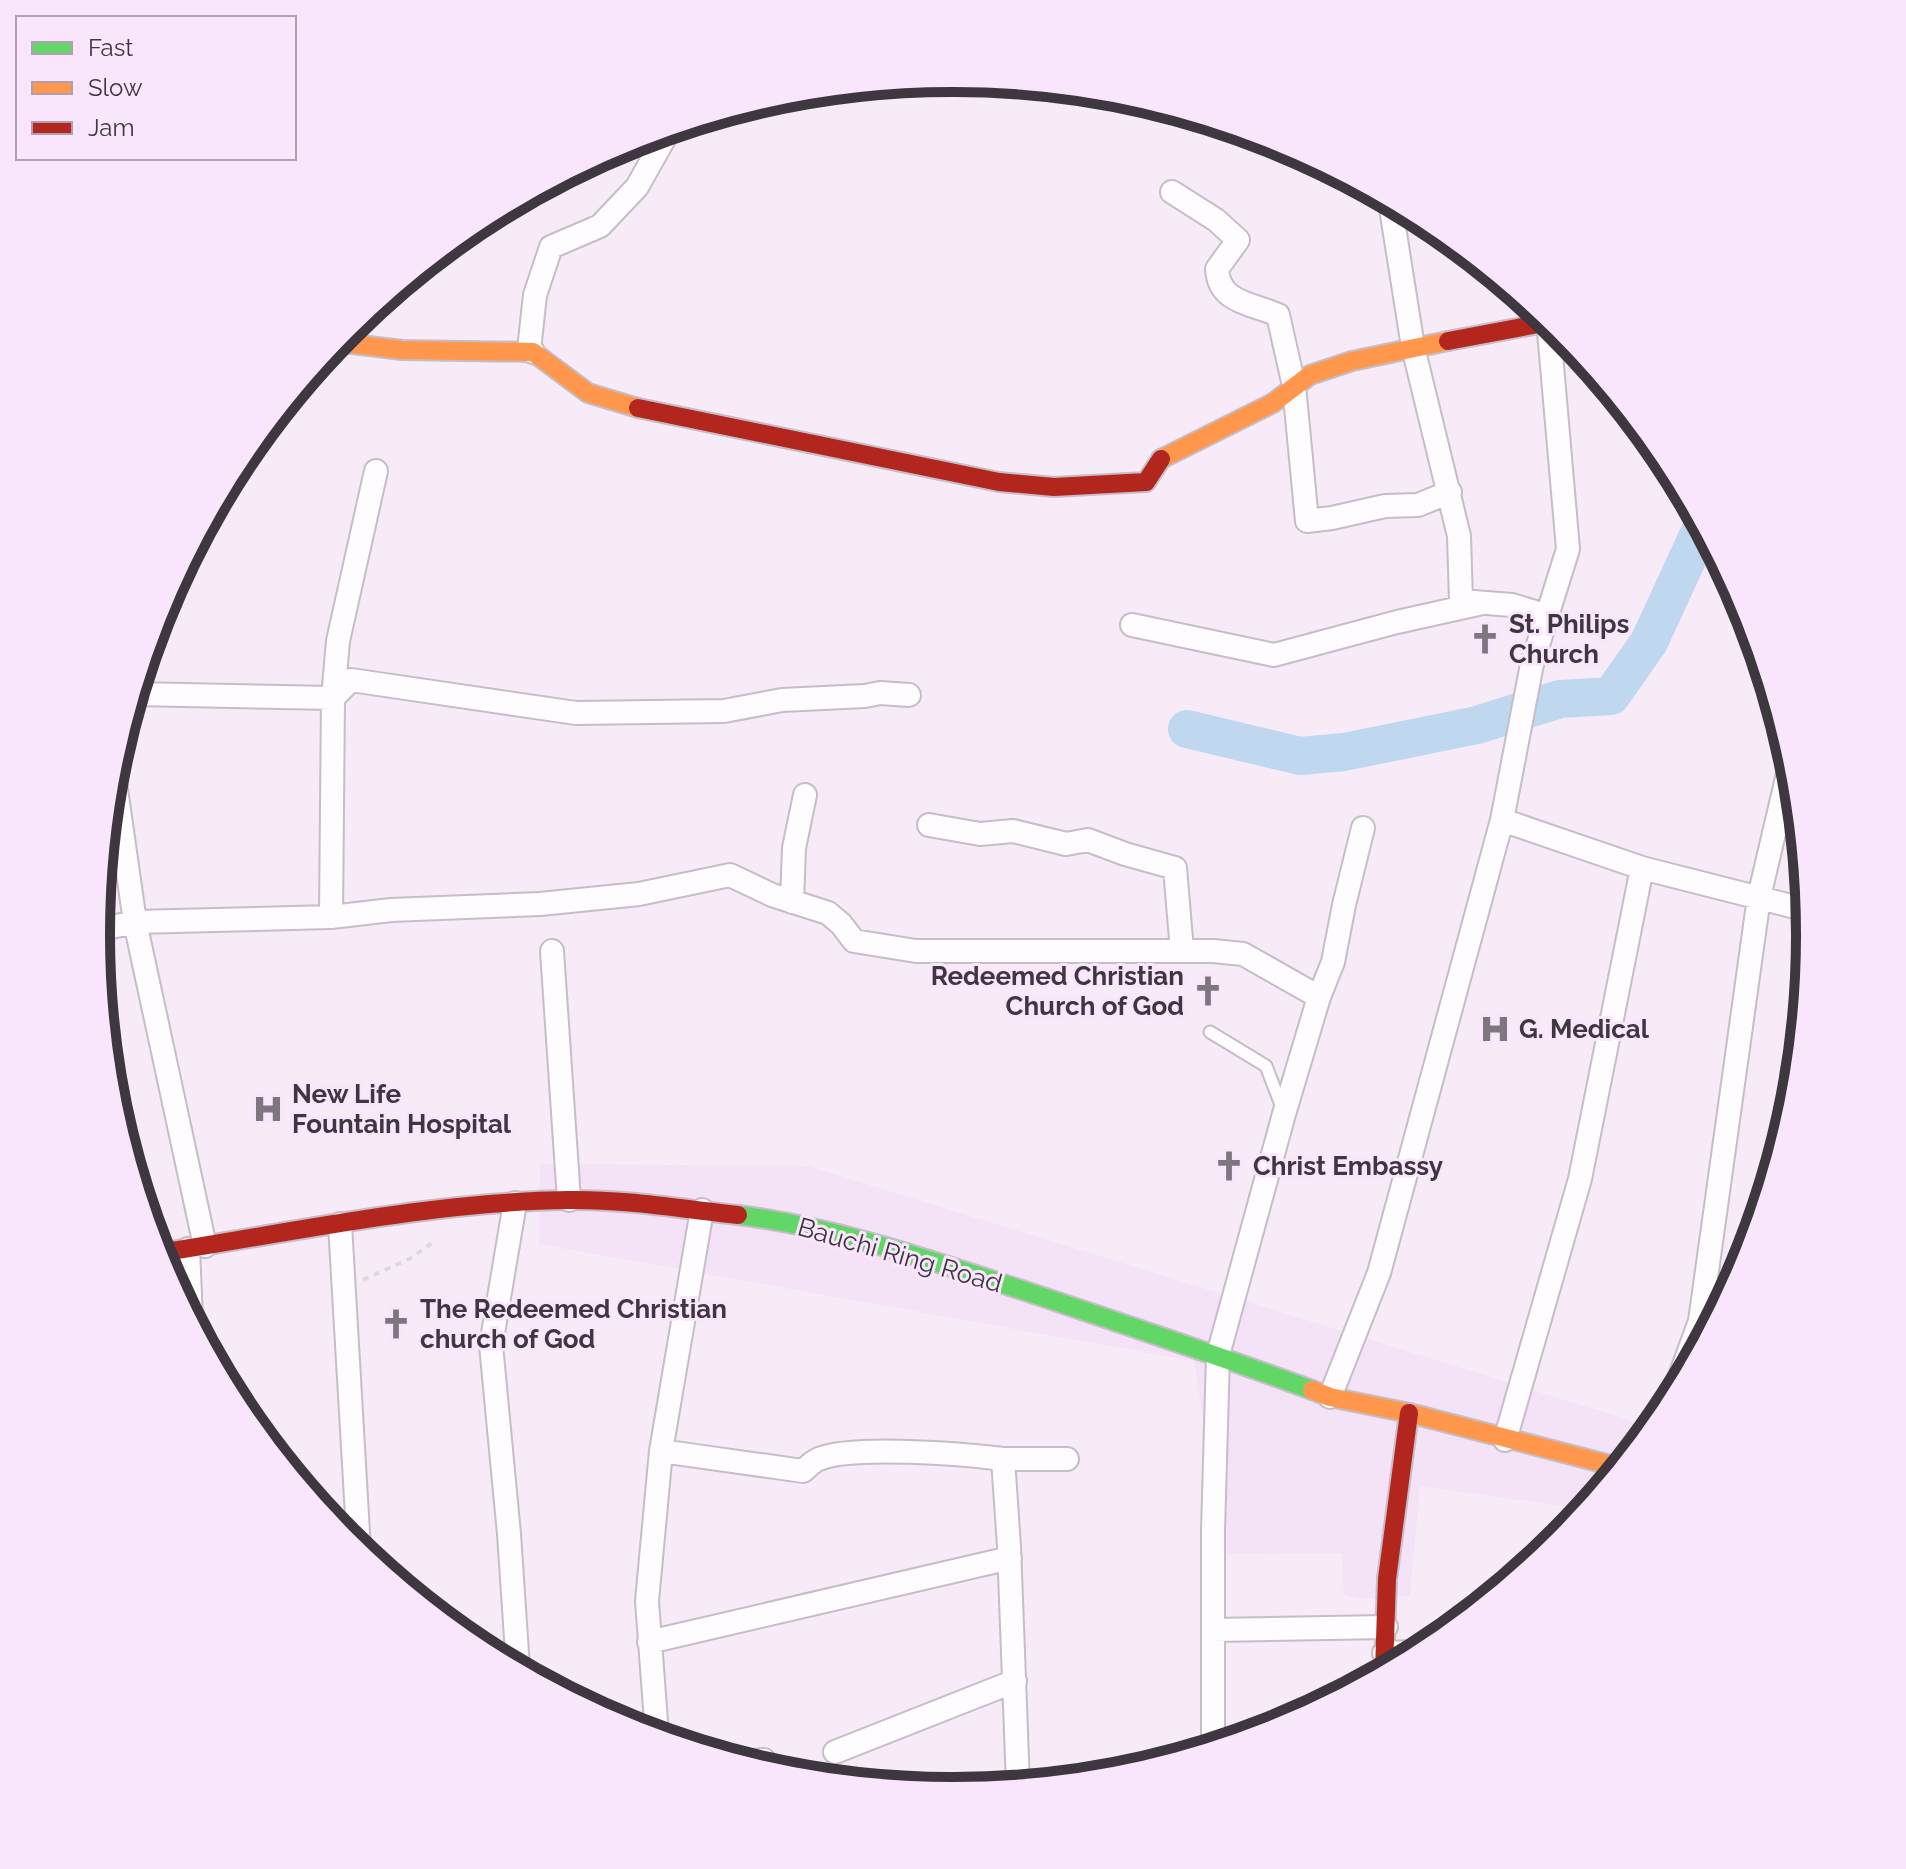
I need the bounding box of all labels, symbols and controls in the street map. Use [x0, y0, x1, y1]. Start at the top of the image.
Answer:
legend [16, 16, 296, 160]
text: Fast [88, 33, 133, 62]
text: Slow [88, 73, 143, 102]
text: Jam [88, 113, 134, 142]
place label: St. Philips Church [1509, 609, 1630, 669]
church icon: St. Philips Church [1468, 622, 1502, 656]
place label: Redeemed Christian Church of God [931, 961, 1184, 1021]
church icon: Redeemed Christian Church of God [1191, 974, 1225, 1008]
hospital icon: G. Medical [1478, 1012, 1512, 1046]
place label: G. Medical [1519, 1014, 1650, 1044]
place label: New Life Fountain Hospital [292, 1079, 512, 1139]
hospital icon: New Life Fountain Hospital [251, 1092, 285, 1126]
church icon: Christ Embassy [1212, 1149, 1246, 1183]
place label: Christ Embassy [1253, 1151, 1443, 1181]
street label: Bauchi Ring Road [794, 1211, 1006, 1299]
place label: The Redeemed Christian church of God [420, 1294, 727, 1354]
church icon: The Redeemed Christian church of God [379, 1307, 413, 1341]

